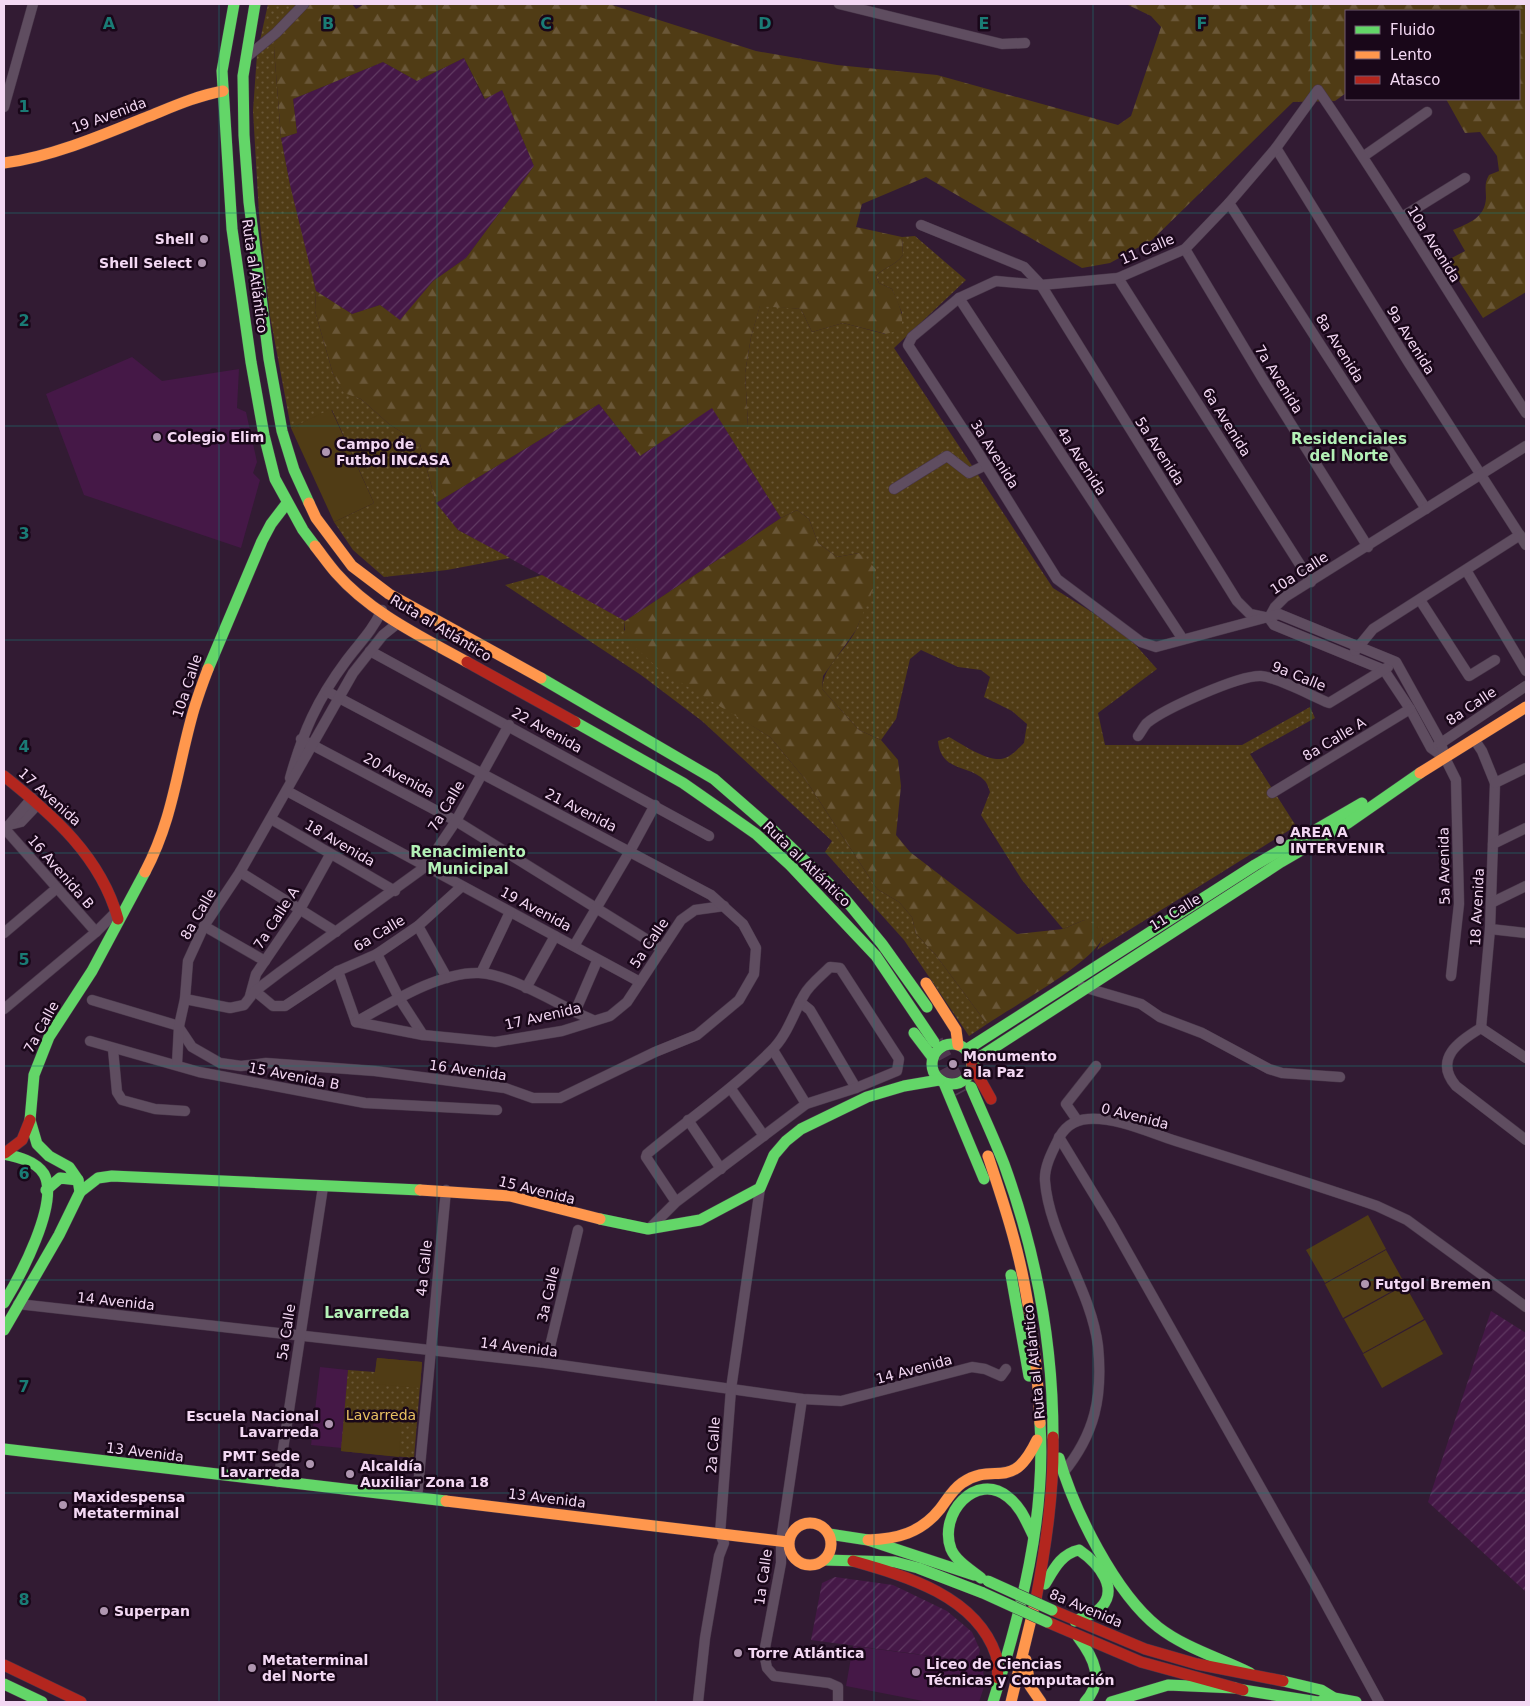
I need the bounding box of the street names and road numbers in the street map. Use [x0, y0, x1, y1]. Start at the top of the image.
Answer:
street label: 19 Avenida [70, 94, 148, 136]
street label: 10a Avenida [1404, 203, 1464, 285]
street label: Ruta al Atlántico [239, 218, 271, 334]
street label: 11 Calle [1118, 230, 1176, 268]
street label: 9a Avenida [1384, 303, 1438, 377]
street label: 8a Avenida [1313, 311, 1367, 385]
street label: 7a Avenida [1252, 342, 1306, 416]
street label: 6a Avenida [1200, 385, 1254, 459]
street label: 5a Avenida [1132, 414, 1188, 488]
street label: 3a Avenida [968, 417, 1022, 491]
street label: 4a Avenida [1054, 424, 1110, 498]
street label: 10a Calle [1267, 548, 1331, 598]
street label: Ruta al Atlántico [387, 591, 495, 665]
street label: 10a Calle [169, 652, 205, 720]
street label: 9a Calle [1270, 658, 1328, 694]
street label: 8a Calle [1443, 684, 1499, 728]
street label: 22 Avenida [509, 704, 585, 756]
street label: 8a Calle A [1300, 714, 1369, 764]
street label: 20 Avenida [361, 750, 437, 800]
street label: 17 Avenida [16, 765, 84, 829]
street label: 7a Calle [425, 778, 467, 834]
street label: 21 Avenida [543, 785, 619, 835]
street label: 18 Avenida [302, 817, 378, 869]
street label: Ruta al Atlántico [760, 818, 854, 910]
street label: 5a Avenida [1435, 827, 1453, 905]
street label: 16 Avenida B [25, 832, 97, 912]
street label: 18 Avenida [1467, 868, 1487, 946]
street label: 7a Calle A [250, 884, 302, 952]
street label: 19 Avenida [498, 884, 574, 934]
street label: 8a Calle [177, 885, 219, 943]
street label: 11 Calle [1147, 890, 1203, 934]
street label: 6a Calle [351, 912, 407, 954]
street label: 5a Calle [627, 915, 671, 971]
street label: 7a Calle [20, 998, 62, 1056]
street label: 17 Avenida [503, 999, 583, 1033]
street label: 16 Avenida [428, 1057, 508, 1083]
street label: 15 Avenida B [247, 1059, 341, 1093]
street label: 0 Avenida [1099, 1100, 1171, 1132]
street label: 15 Avenida [497, 1173, 577, 1207]
street label: 4a Calle [413, 1239, 435, 1297]
street label: 3a Calle [534, 1265, 562, 1323]
street label: 14 Avenida [76, 1289, 156, 1313]
street label: 5a Calle [274, 1303, 298, 1361]
street label: Ruta al Atlántico [1020, 1304, 1048, 1420]
street label: 14 Avenida [479, 1334, 559, 1360]
street label: 14 Avenida [874, 1351, 954, 1387]
street label: 2a Calle [703, 1416, 723, 1474]
street label: 13 Avenida [105, 1439, 185, 1465]
street label: 13 Avenida [507, 1485, 587, 1511]
street label: 1a Calle [751, 1548, 775, 1606]
street label: 8a Avenida [1047, 1585, 1125, 1631]

